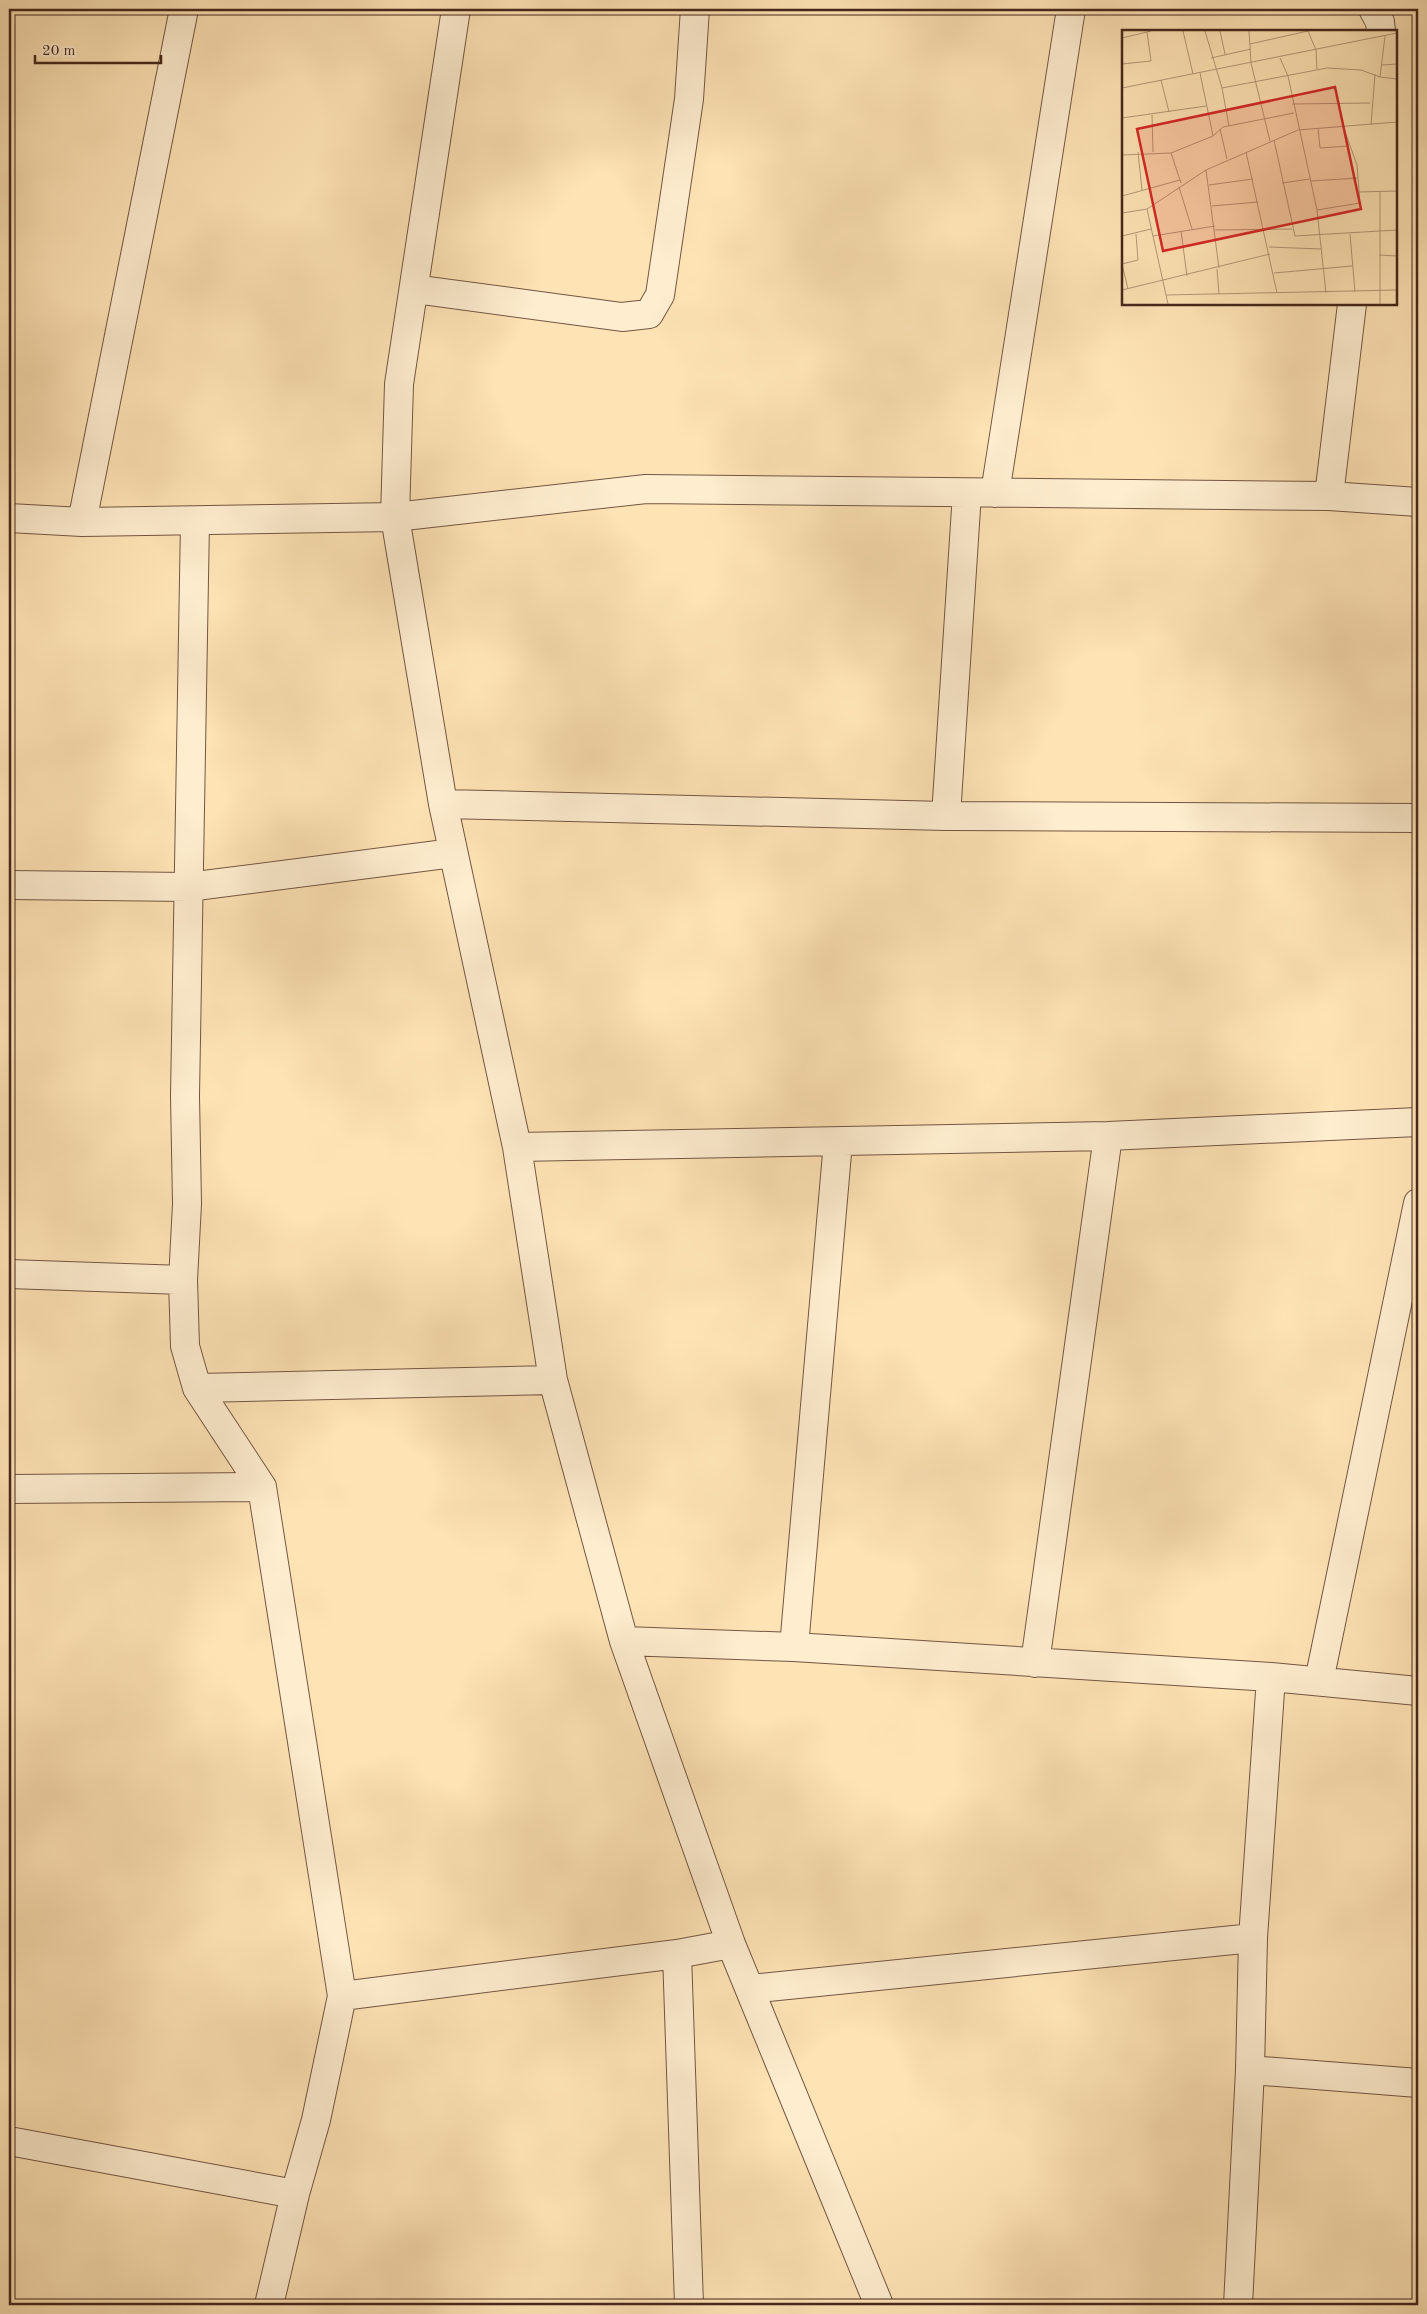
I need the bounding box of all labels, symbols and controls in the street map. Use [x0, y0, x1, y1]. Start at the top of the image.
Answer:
inset map [1122, 30, 1397, 305]
scale bar [35, 32, 161, 64]
text: 20 m [42, 44, 76, 59]

